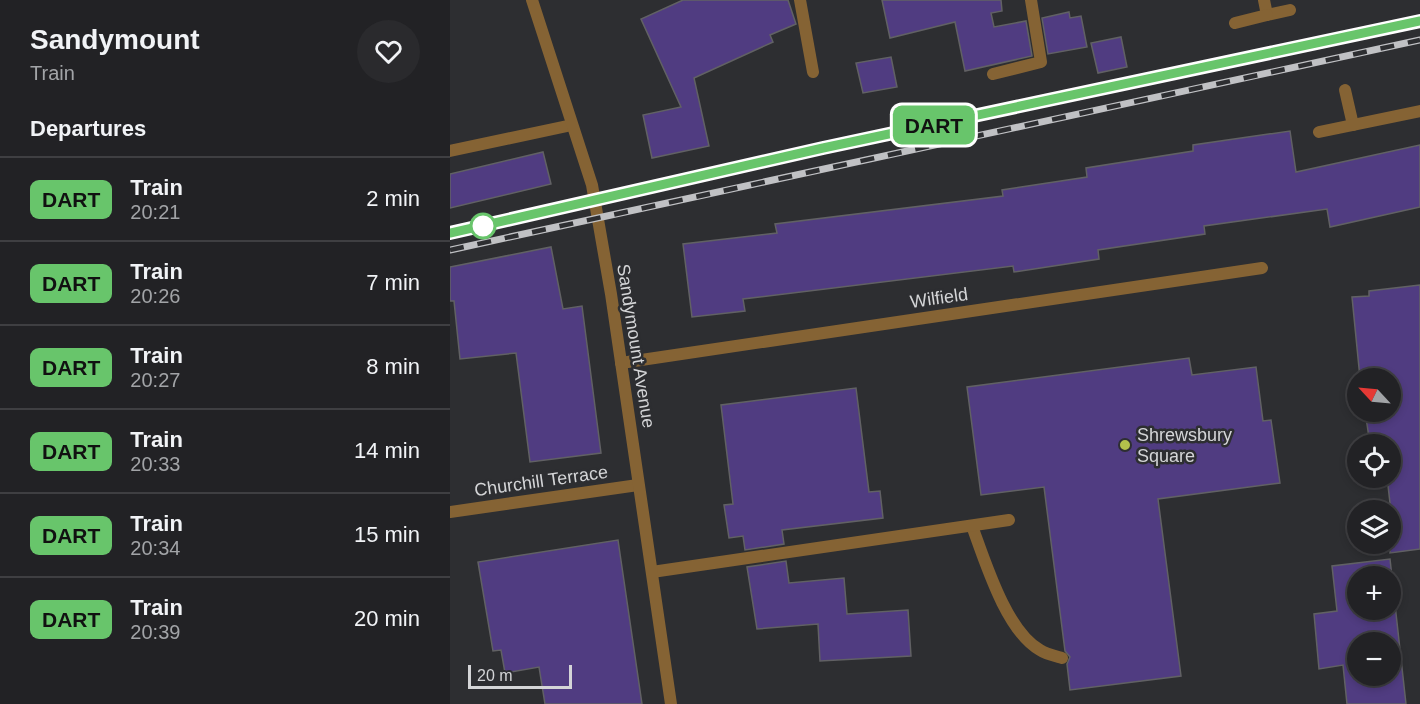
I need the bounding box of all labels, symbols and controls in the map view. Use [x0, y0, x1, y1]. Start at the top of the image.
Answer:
button: heart [357, 20, 420, 83]
text: Sandymount [30, 24, 200, 55]
text: Train [30, 62, 75, 84]
line badge: DART [892, 106, 976, 144]
text: DART [905, 114, 963, 137]
text: Departures [30, 116, 146, 141]
text: Train [130, 175, 183, 200]
text: 2 min [366, 186, 420, 211]
text: DART [42, 188, 100, 211]
text: 20:21 [130, 201, 180, 223]
unlabelled marker [470, 213, 496, 239]
text: Train [130, 259, 183, 284]
street label: Sandymount Avenue [613, 263, 659, 429]
text: 7 min [366, 270, 420, 295]
text: DART [42, 272, 100, 295]
street label: Wilfield [909, 284, 969, 312]
text: 20:26 [130, 285, 180, 307]
text: Train [130, 343, 183, 368]
text: 8 min [366, 354, 420, 379]
text: DART [42, 356, 100, 379]
north arrow [1347, 368, 1401, 422]
map controls [1347, 368, 1401, 686]
text: 20:27 [130, 369, 180, 391]
place label: Shrewsbury Square [1137, 425, 1232, 466]
text: Train [130, 427, 183, 452]
button: locate [1347, 434, 1401, 488]
text: 14 min [354, 438, 420, 463]
marker: Shrewsbury Square [1118, 438, 1132, 452]
text: DART [42, 440, 100, 463]
text: 20:33 [130, 453, 180, 475]
street label: Churchill Terrace [473, 462, 609, 500]
button: layers [1347, 500, 1401, 554]
text: Train [130, 511, 183, 536]
text: 15 min [354, 522, 420, 547]
text: DART [42, 524, 100, 547]
text: 20:34 [130, 537, 180, 559]
button: + [1347, 566, 1401, 620]
text: Train [130, 595, 183, 620]
text: 20 min [354, 606, 420, 631]
text: DART [42, 608, 100, 631]
text: 20:39 [130, 621, 180, 643]
button: − [1347, 632, 1401, 686]
scale bar [468, 662, 572, 690]
text: 20 m [477, 667, 513, 684]

